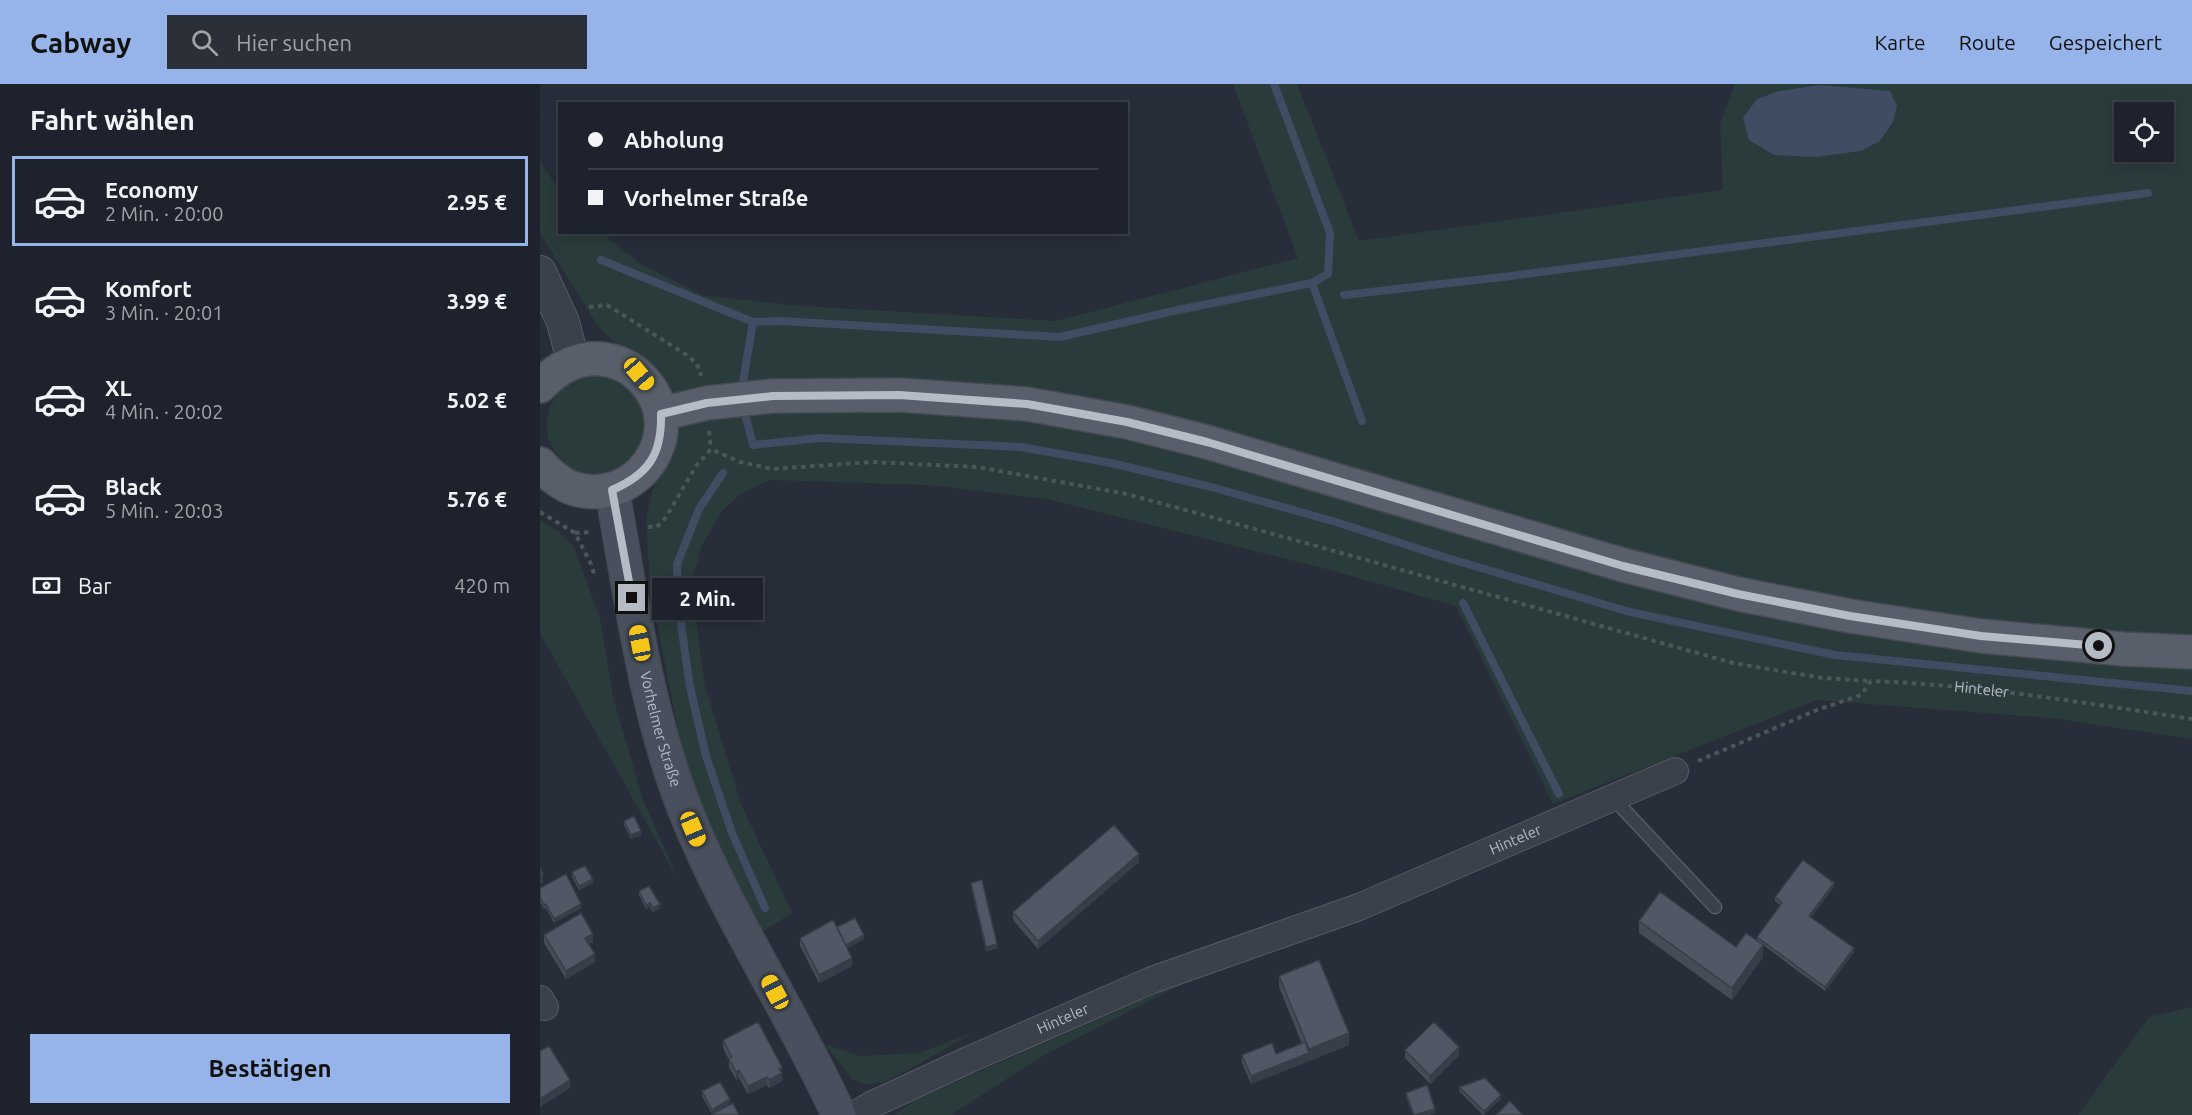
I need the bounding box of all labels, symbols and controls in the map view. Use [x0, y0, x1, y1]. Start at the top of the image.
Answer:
search box [167, 15, 587, 69]
icon: search [188, 26, 221, 59]
text: Cabway [30, 27, 131, 58]
text: Hier suchen [236, 30, 352, 55]
text: Karte [1874, 30, 1926, 54]
text: Route [1959, 30, 2016, 54]
text: Gespeichert [2049, 30, 2162, 54]
map controls [2114, 102, 2174, 162]
button: locate [2114, 102, 2174, 162]
text: Fahrt wählen [30, 105, 195, 135]
text: Abholung [624, 127, 724, 152]
icon: car [33, 174, 87, 228]
text: Economy [105, 177, 198, 202]
text: Vorhelmer Straße [624, 185, 808, 210]
text: 2.95 € [447, 189, 507, 214]
text: 2 Min. · 20:00 [105, 202, 224, 225]
icon: car [33, 273, 87, 327]
text: Komfort [105, 276, 192, 301]
text: 3.99 € [447, 288, 507, 313]
text: 3 Min. · 20:01 [105, 301, 224, 324]
car [621, 354, 657, 394]
icon: car [33, 372, 87, 426]
text: XL [105, 375, 132, 400]
text: 5.02 € [447, 387, 507, 412]
text: 4 Min. · 20:02 [105, 400, 224, 423]
icon: car [33, 471, 87, 525]
text: Black [105, 474, 162, 499]
text: 5.76 € [447, 486, 507, 511]
text: 5 Min. · 20:03 [105, 499, 224, 522]
icon: cash [30, 569, 63, 602]
text: Bar [78, 573, 112, 598]
text: 420 m [454, 574, 510, 597]
callout: 2 Min. [653, 577, 764, 619]
route end [618, 584, 645, 611]
text: 2 Min. [680, 587, 736, 610]
car [628, 624, 652, 662]
route start [2085, 632, 2112, 659]
street label: Vorhelmer Straße [637, 670, 685, 789]
street label: Hinteler [1953, 678, 2010, 701]
car [678, 809, 708, 849]
street label: Hinteler [1487, 820, 1544, 858]
car [759, 972, 791, 1012]
street label: Hinteler [1034, 999, 1091, 1037]
button: Bestätigen [30, 1034, 510, 1103]

